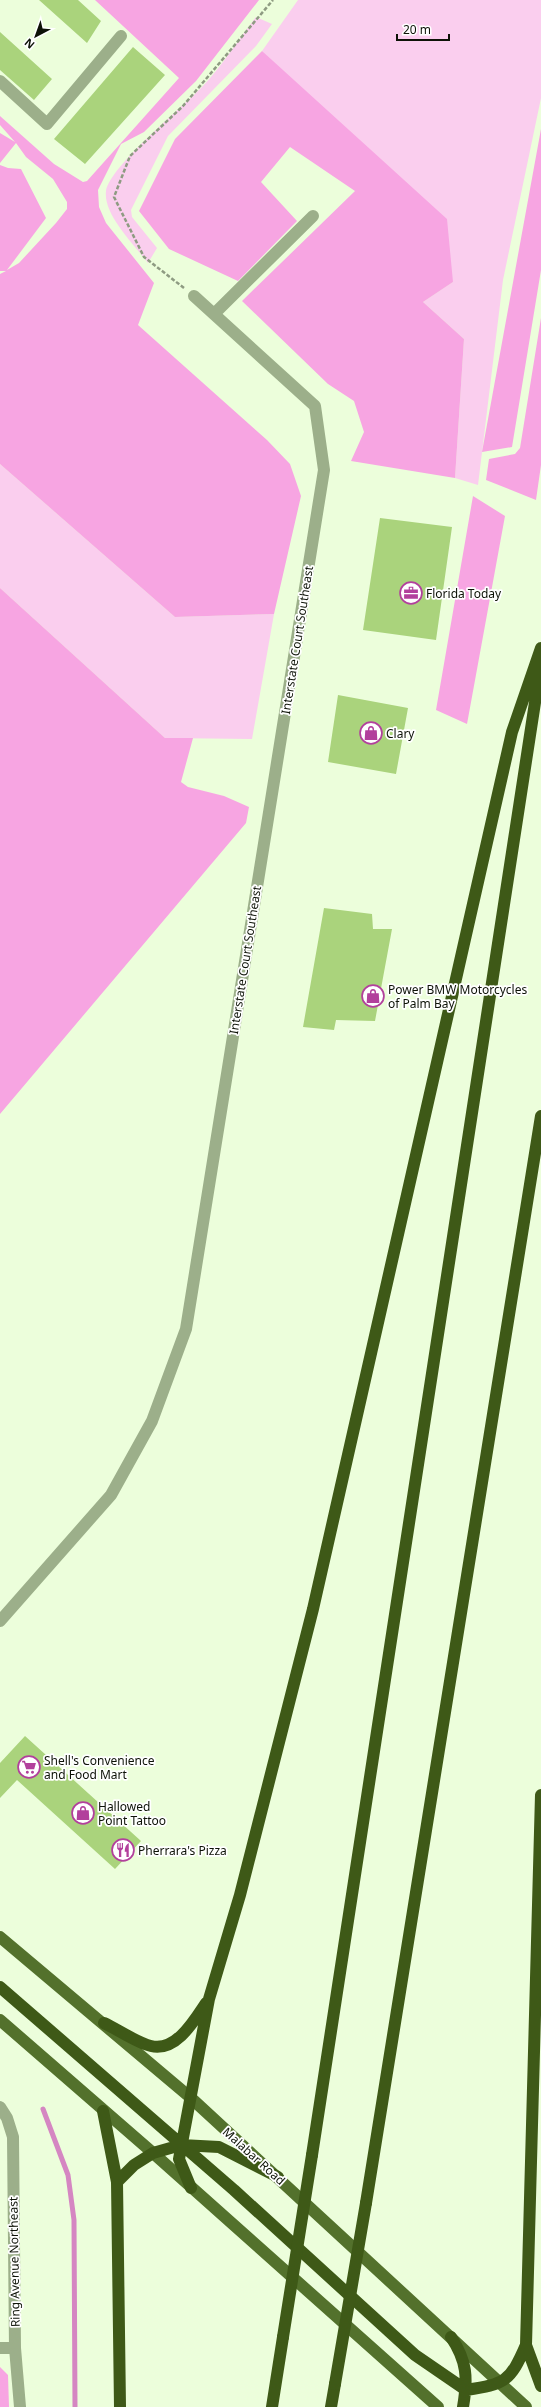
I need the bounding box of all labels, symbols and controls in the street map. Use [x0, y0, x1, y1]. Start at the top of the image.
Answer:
north arrow [16, 16, 56, 56]
scale bar [397, 16, 449, 42]
text: 20 m [403, 21, 431, 38]
text: N [21, 35, 37, 53]
street label: Interstate Court Southeast [277, 564, 317, 715]
office icon: Florida Today [398, 580, 424, 606]
place label: Florida Today [426, 585, 502, 602]
shop icon: Clary [358, 720, 384, 746]
place label: Clary [386, 725, 415, 742]
street label: Interstate Court Southeast [225, 884, 265, 1035]
place label: Power BMW Motorcycles of Palm Bay [388, 981, 527, 1012]
shop icon: Power BMW Motorcycles of Palm Bay [360, 983, 386, 1009]
place label: Shell's Convenience and Food Mart [44, 1752, 155, 1783]
supermarket icon: Shell's Convenience and Food Mart [16, 1754, 42, 1780]
place label: Hallowed Point Tattoo [98, 1798, 166, 1829]
shop icon: Hallowed Point Tattoo [70, 1800, 96, 1826]
restaurant icon: Pherrara's Pizza [110, 1837, 136, 1863]
place label: Pherrara's Pizza [138, 1842, 227, 1859]
street label: Malabar Road [219, 2123, 289, 2189]
street label: Ring Avenue Northeast [4, 2196, 24, 2327]

